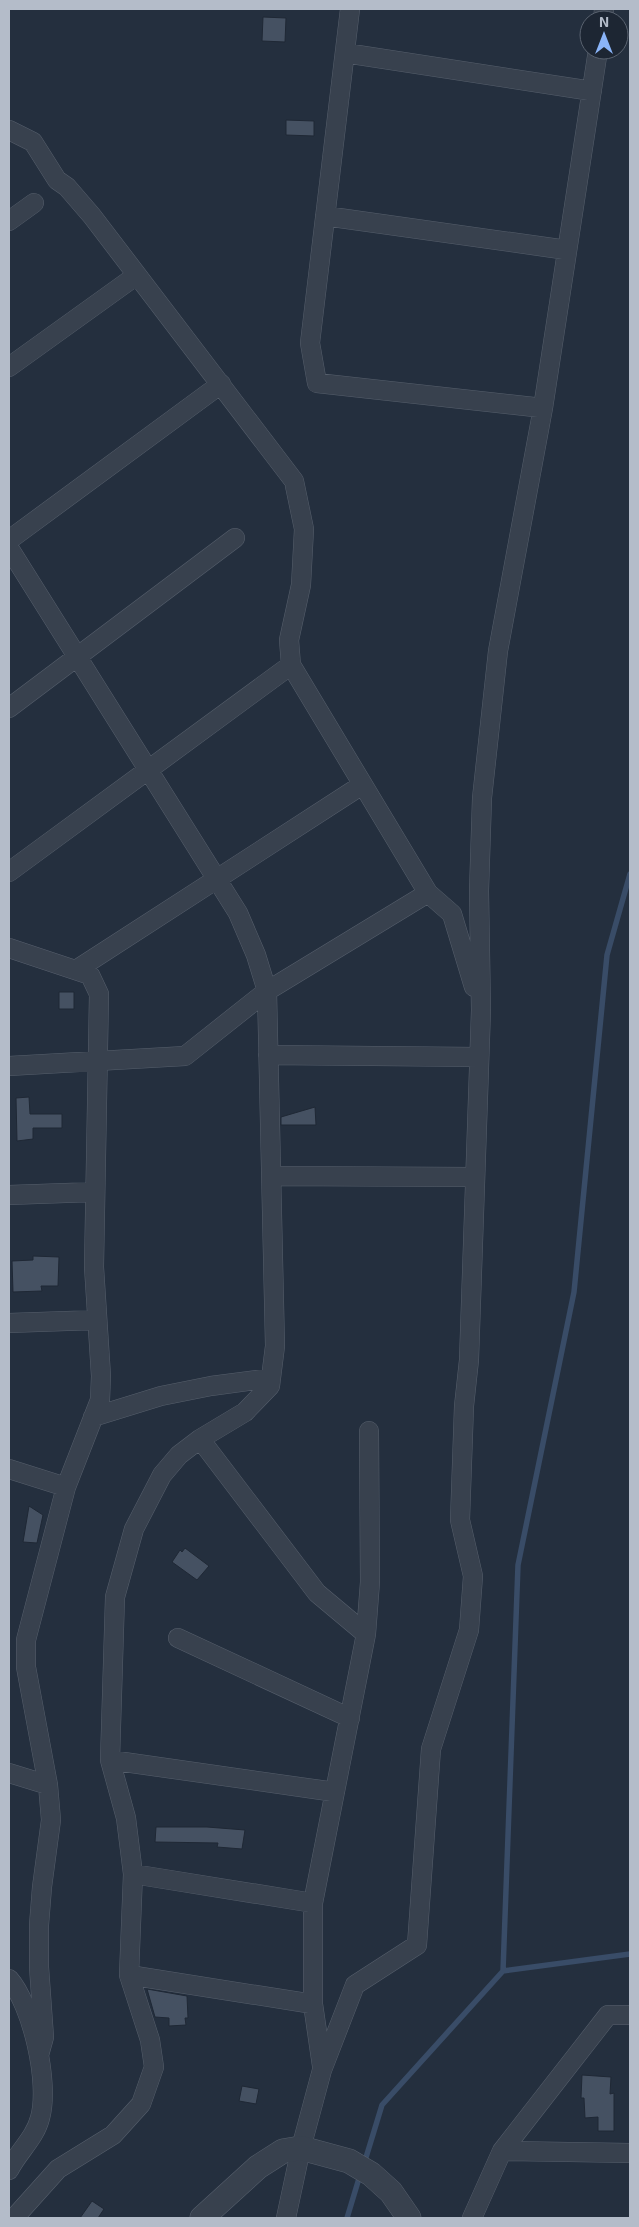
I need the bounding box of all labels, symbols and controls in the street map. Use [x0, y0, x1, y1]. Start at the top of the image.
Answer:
north arrow [579, 10, 629, 60]
text: N [599, 13, 609, 30]

